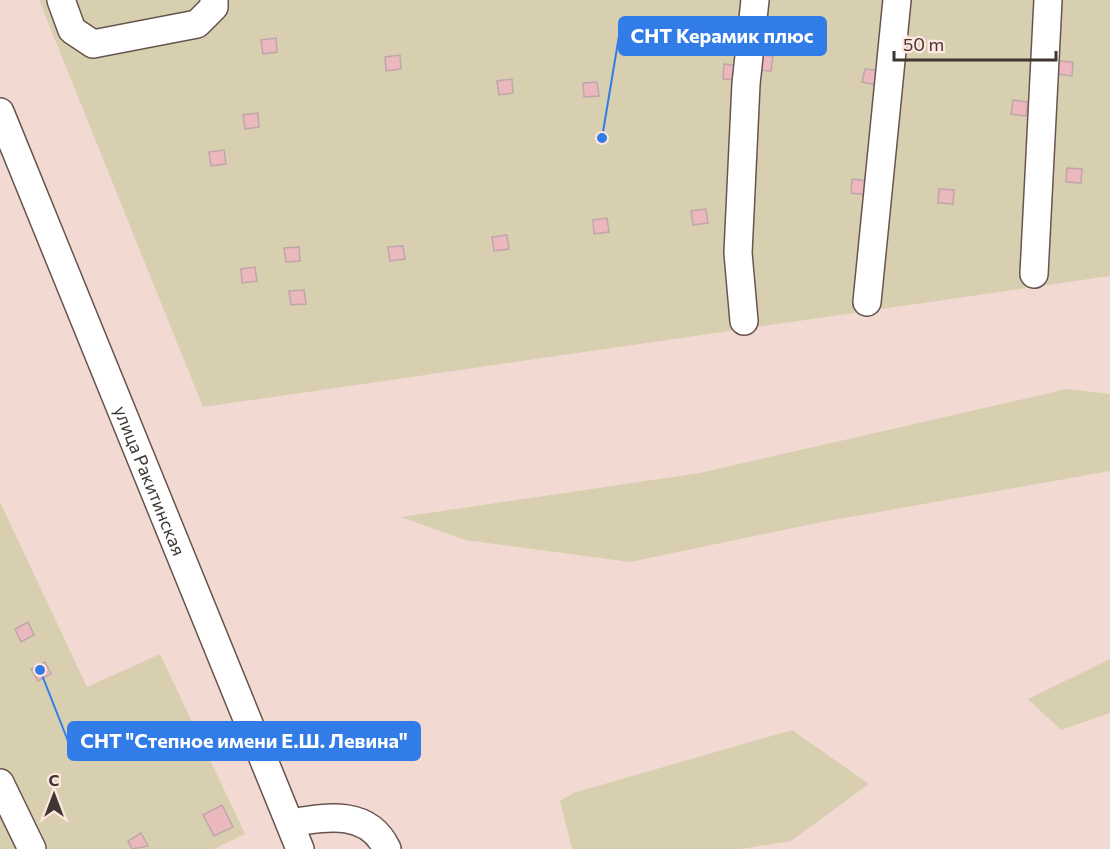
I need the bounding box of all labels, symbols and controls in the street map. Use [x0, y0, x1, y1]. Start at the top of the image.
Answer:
callout: СНТ Керамик плюс [619, 17, 826, 55]
text: СНТ Керамик плюс [631, 23, 814, 47]
scale bar [894, 24, 1056, 62]
text: 50 m [903, 33, 944, 55]
street label: улица Ракитинская [110, 402, 190, 559]
callout: СНТ "Степное имени Е.Ш. Левина" [68, 722, 420, 760]
text: СНТ "Степное имени Е.Ш. Левина" [80, 728, 408, 752]
north arrow [24, 765, 84, 825]
text: С [49, 770, 60, 789]

